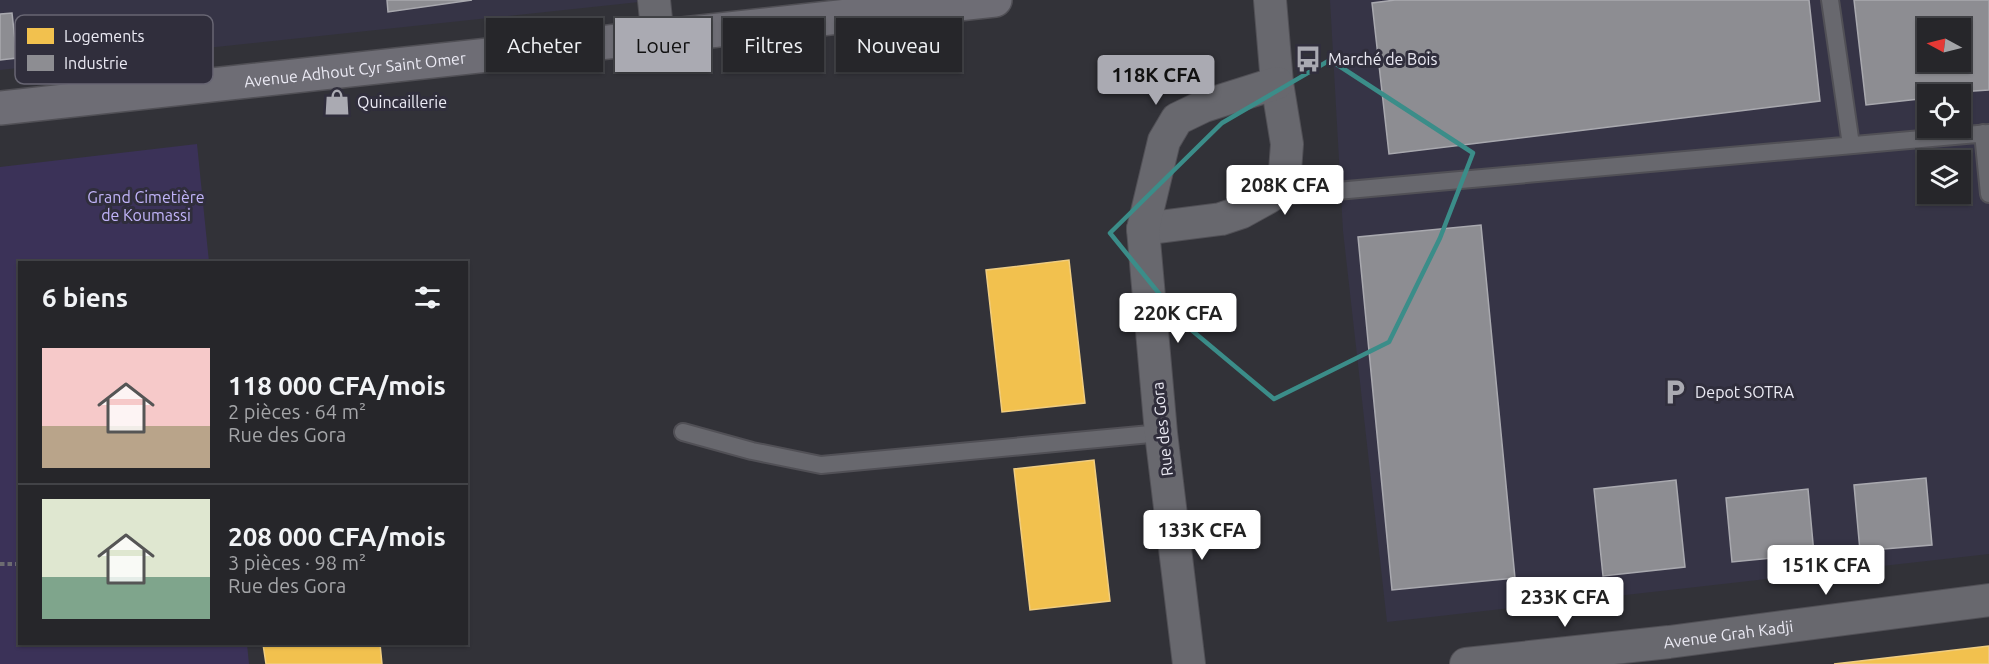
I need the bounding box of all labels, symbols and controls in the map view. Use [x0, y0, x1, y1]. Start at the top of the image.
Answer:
legend [15, 15, 213, 84]
chip: Acheter [486, 18, 603, 72]
chip: Louer [615, 18, 711, 72]
chip: Filtres [723, 18, 824, 72]
chip: Nouveau [836, 18, 962, 72]
north arrow [1917, 18, 1971, 72]
map controls [1917, 18, 1971, 204]
text: Logements [64, 27, 145, 45]
bus stop icon: Marché de Bois [1293, 44, 1323, 74]
street label: Avenue Adhout Cyr Saint Omer [243, 48, 467, 90]
place label: Marché de Bois [1328, 50, 1438, 68]
text: Industrie [64, 54, 128, 72]
pin: 118K CFA [1094, 55, 1218, 106]
text: 118K CFA [1111, 63, 1201, 86]
button: locate [1917, 84, 1971, 138]
shop icon: Quincaillerie [322, 87, 352, 117]
place label: Quincaillerie [357, 93, 447, 111]
button: layers [1917, 150, 1971, 204]
pin: 208K CFA [1223, 165, 1347, 216]
text: 208K CFA [1240, 173, 1330, 196]
park label: Grand Cimetière de Koumassi [87, 188, 205, 224]
icon: filters [411, 281, 444, 314]
text: 6 biens [42, 283, 128, 312]
pin: 220K CFA [1116, 293, 1240, 344]
text: 220K CFA [1133, 301, 1223, 324]
text: 118 000 CFA/mois [228, 371, 446, 400]
icon: home [90, 372, 162, 444]
parking icon: Depot SOTRA [1660, 377, 1690, 407]
street label: Rue des Gora [1148, 381, 1176, 477]
place label: Depot SOTRA [1695, 383, 1795, 401]
text: 2 pièces · 64 m² [228, 400, 366, 423]
text: Rue des Gora [228, 423, 346, 446]
pin: 133K CFA [1140, 510, 1264, 561]
text: 133K CFA [1157, 518, 1247, 541]
text: 208 000 CFA/mois [228, 522, 446, 551]
icon: home [90, 523, 162, 595]
pin: 151K CFA [1764, 545, 1888, 596]
text: 3 pièces · 98 m² [228, 551, 366, 574]
text: 151K CFA [1781, 553, 1871, 576]
text: Rue des Gora [228, 574, 346, 597]
pin: 233K CFA [1503, 577, 1627, 628]
text: 233K CFA [1520, 585, 1610, 608]
street label: Avenue Grah Kadji [1663, 617, 1794, 652]

